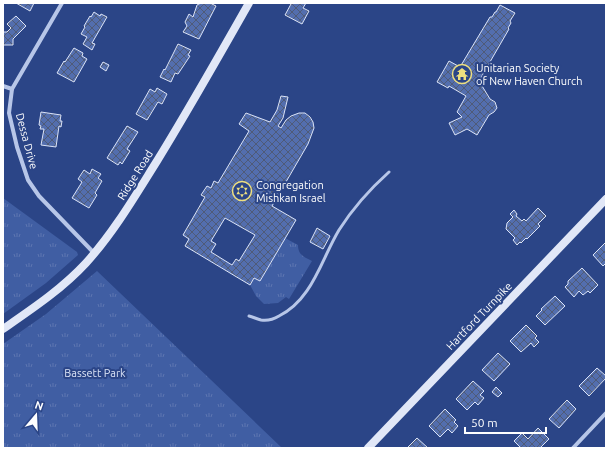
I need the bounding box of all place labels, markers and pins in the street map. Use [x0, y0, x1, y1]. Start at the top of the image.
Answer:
place label: Unitarian Society of New Haven Church [476, 62, 583, 87]
temple icon: Unitarian Society of New Haven Church [451, 63, 473, 85]
place label: Congregation Mishkan Israel [256, 179, 326, 204]
synagogue icon: Congregation Mishkan Israel [231, 180, 253, 202]

